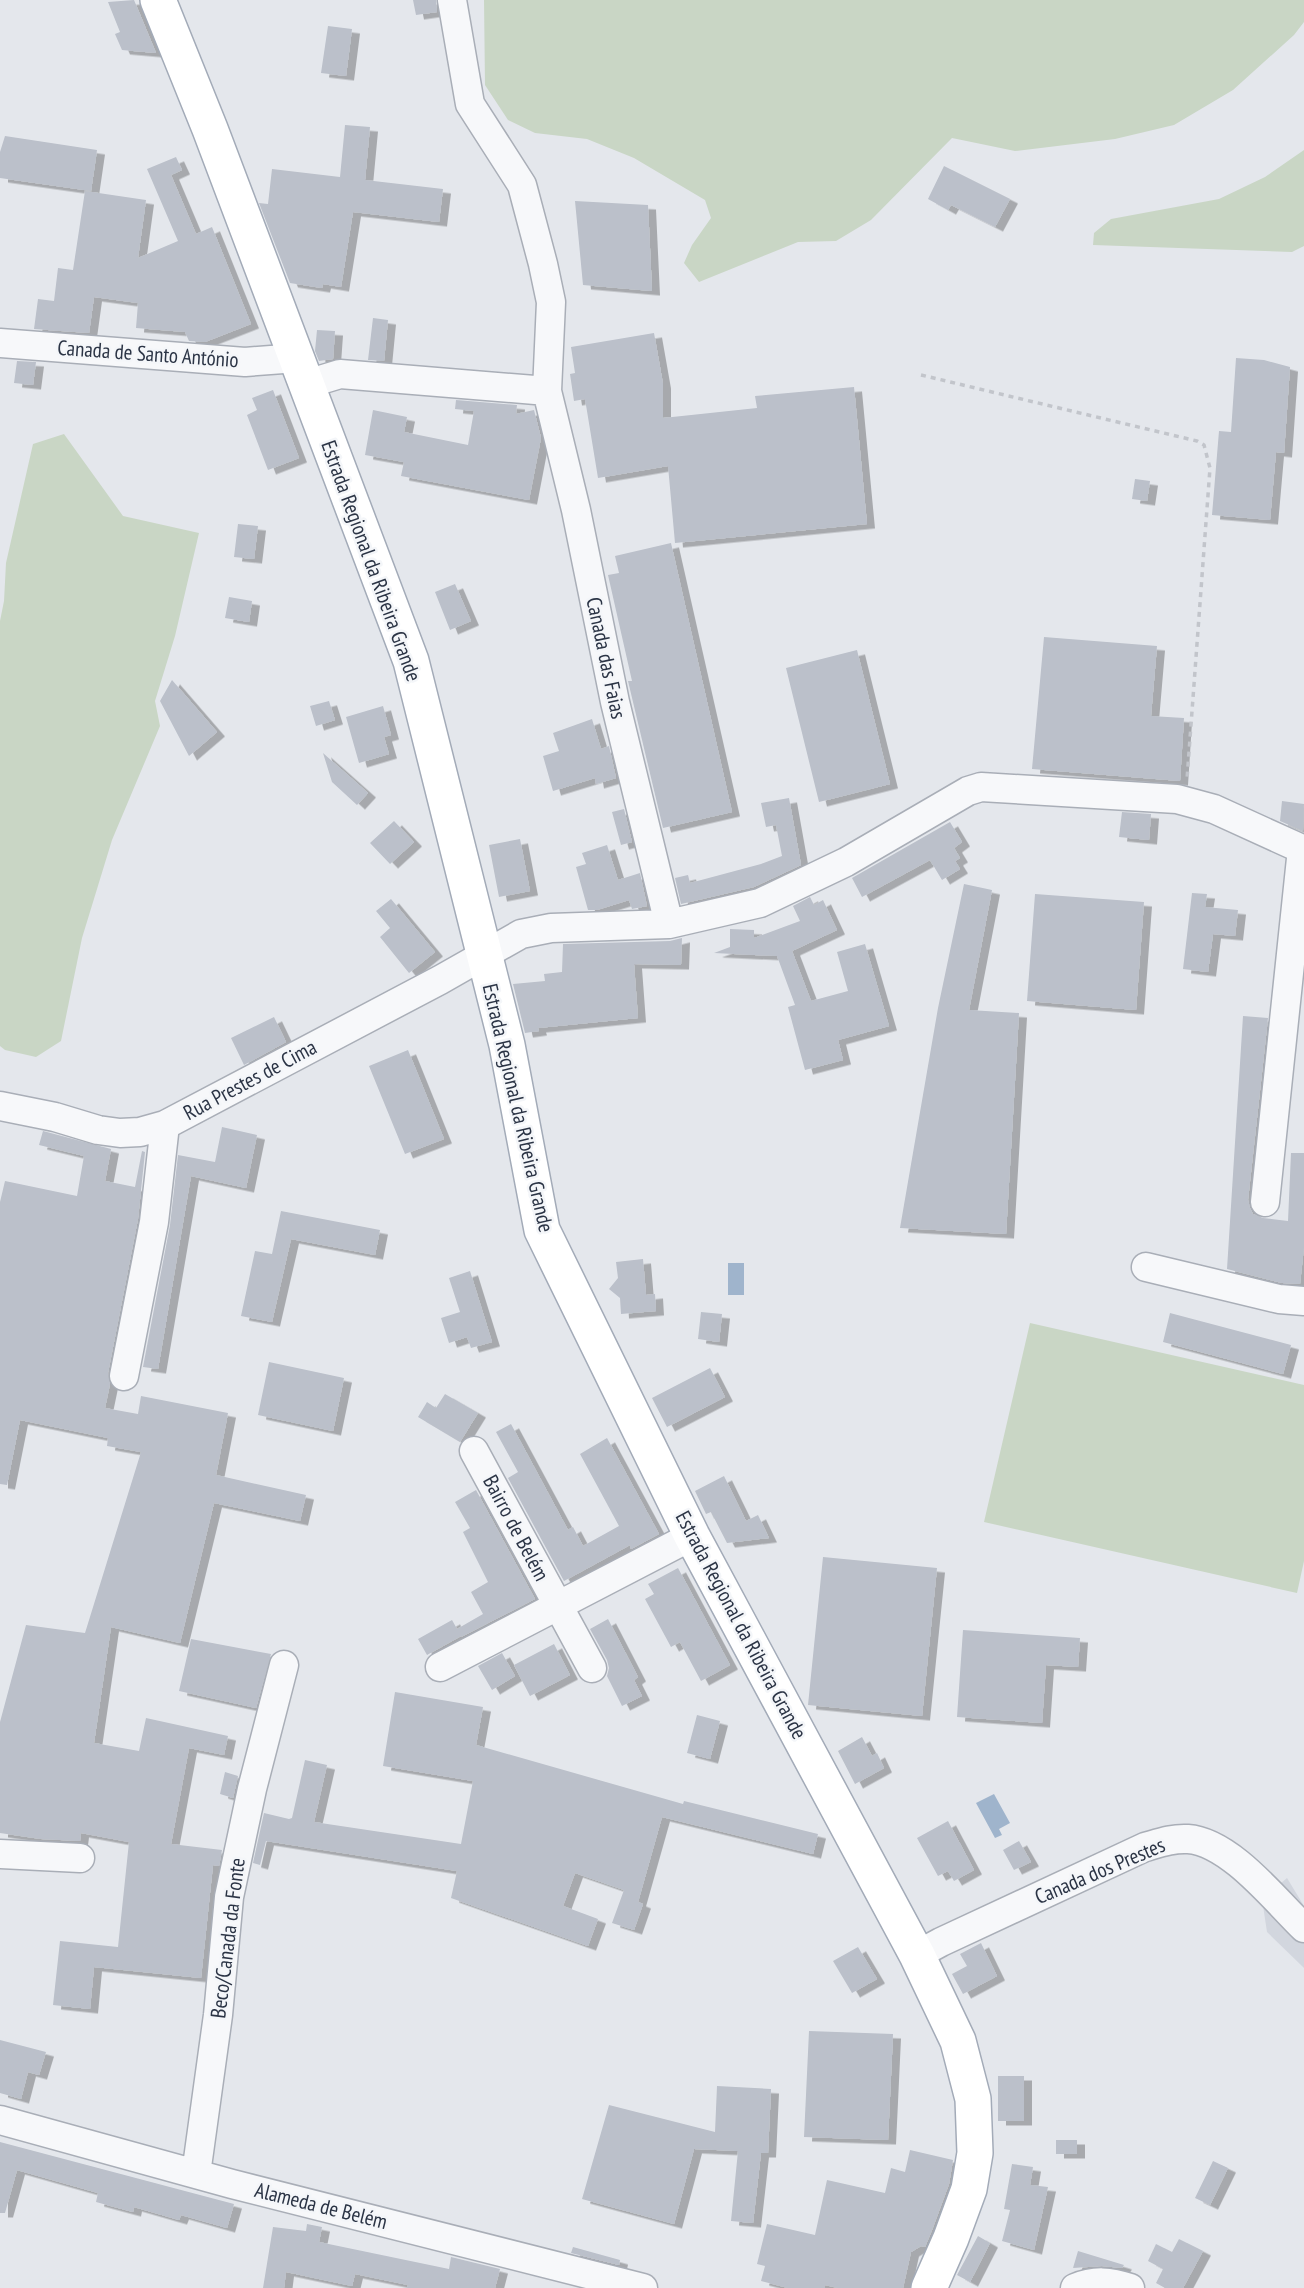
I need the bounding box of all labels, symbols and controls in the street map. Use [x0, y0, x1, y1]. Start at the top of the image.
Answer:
street label: Canada de Santo António [57, 334, 239, 373]
street label: Estrada Regional da Ribeira Grande [315, 437, 428, 685]
street label: Canada das Faias [580, 595, 633, 721]
street label: Estrada Regional da Ribeira Grande [477, 981, 560, 1235]
street label: Rua Prestes de Cima [179, 1033, 321, 1126]
street label: Bairro de Belém [477, 1470, 556, 1585]
street label: Estrada Regional da Ribeira Grande [670, 1506, 813, 1743]
street label: Canada dos Prestes [1031, 1831, 1169, 1910]
street label: Beco/Canada da Fonte [204, 1856, 251, 2020]
street label: Alameda de Belém [252, 2176, 390, 2235]

